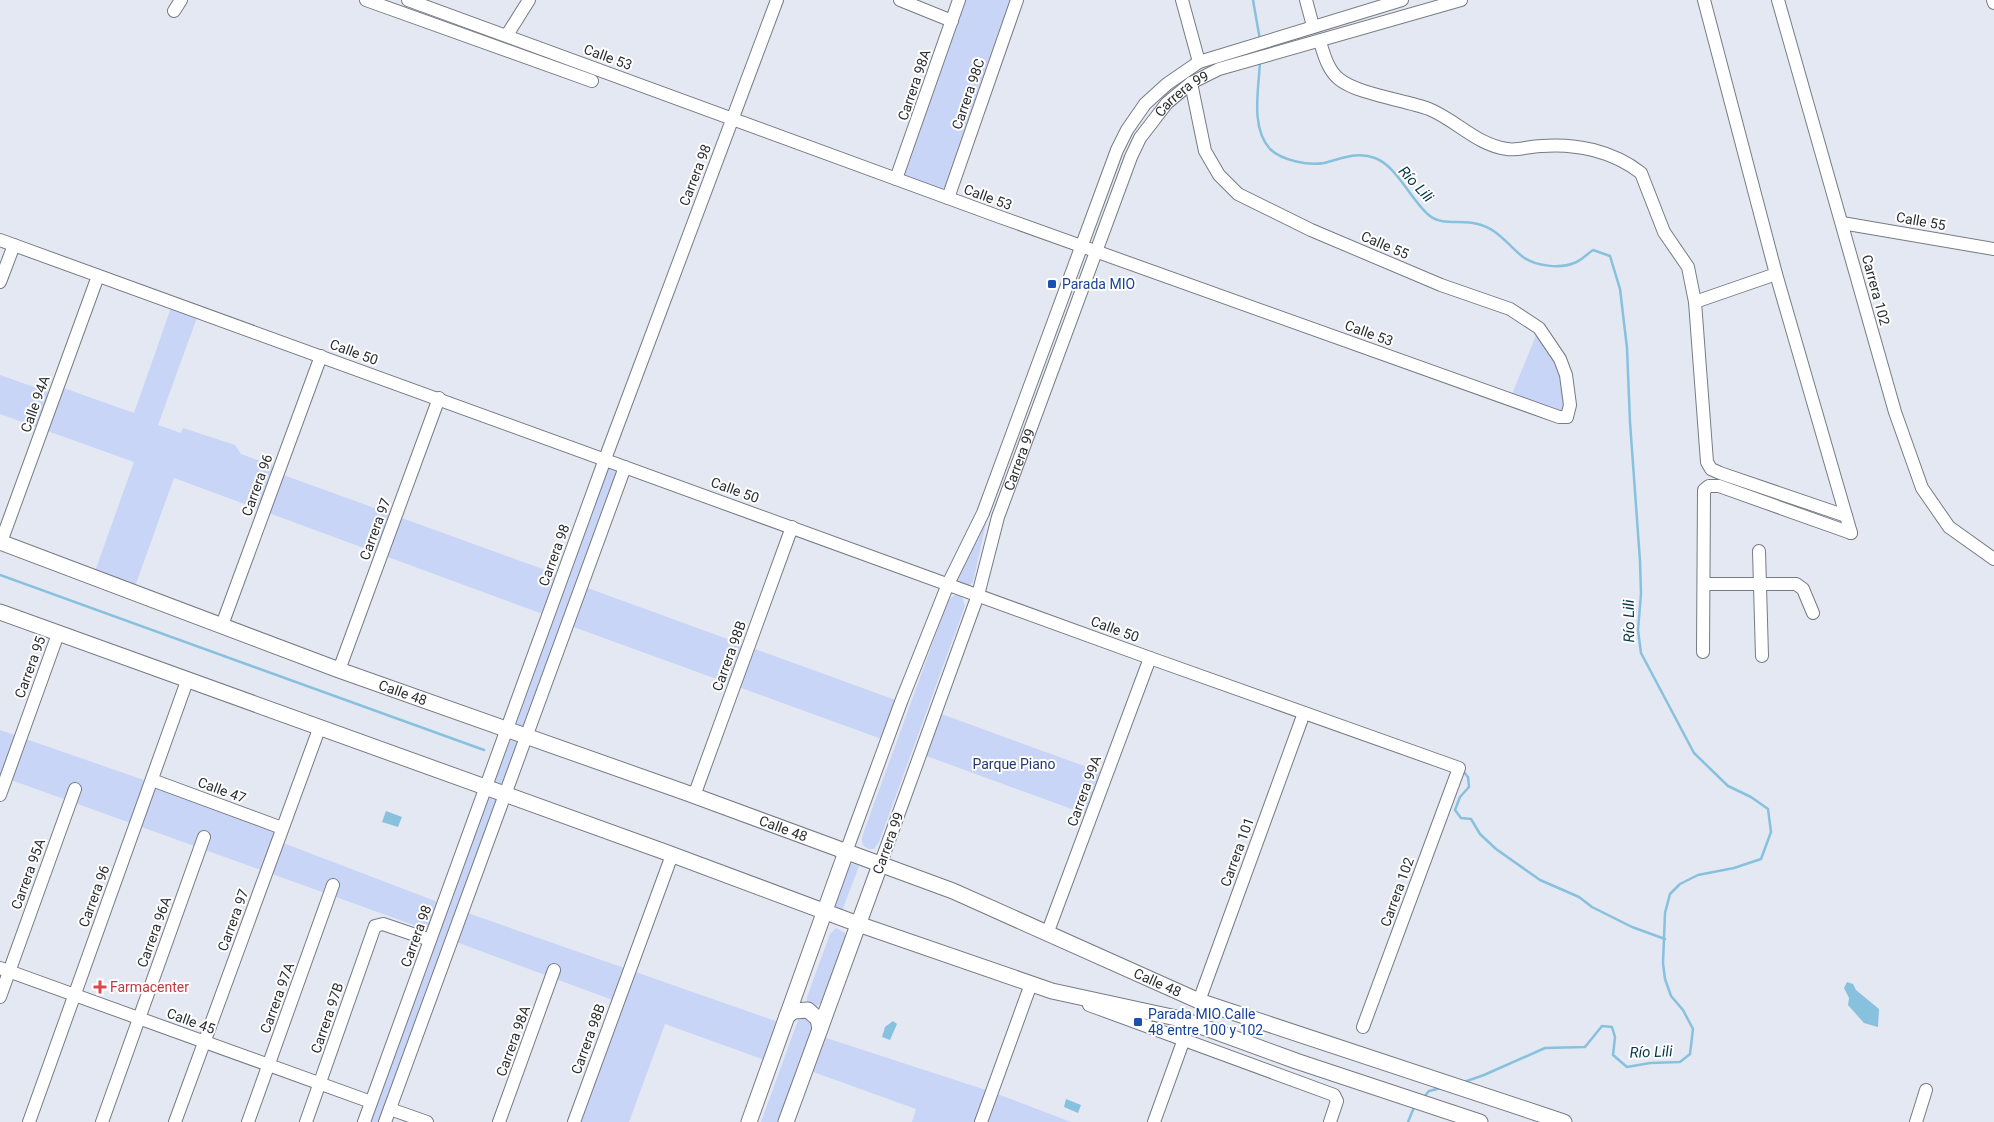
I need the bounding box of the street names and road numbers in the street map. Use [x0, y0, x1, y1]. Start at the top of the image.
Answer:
street label: Calle 53 [582, 41, 634, 73]
street label: Carrera 98A [894, 47, 934, 123]
street label: Carrera 98C [948, 56, 988, 132]
street label: Carrera 99 [1151, 68, 1211, 120]
street label: Carrera 98 [676, 142, 714, 208]
street label: Calle 53 [962, 181, 1014, 213]
street label: Calle 55 [1895, 209, 1947, 233]
street label: Calle 55 [1359, 228, 1411, 262]
street label: Carrera 102 [1859, 253, 1893, 327]
street label: Calle 53 [1343, 317, 1395, 349]
street label: Calle 50 [328, 336, 380, 368]
street label: Calle 94A [17, 373, 53, 435]
street label: Carrera 99 [1000, 426, 1038, 493]
street label: Carrera 96 [238, 452, 276, 518]
street label: Calle 50 [709, 474, 761, 506]
street label: Carrera 97 [356, 496, 394, 562]
street label: Carrera 98 [535, 522, 573, 588]
street label: Calle 50 [1089, 613, 1141, 645]
street label: Carrera 98B [709, 619, 749, 693]
street label: Carrera 95 [11, 634, 49, 700]
street label: Calle 48 [376, 677, 429, 708]
street label: Carrera 99A [1064, 754, 1104, 828]
street label: Calle 47 [196, 774, 248, 806]
street label: Carrera 99 [869, 810, 907, 876]
street label: Calle 48 [757, 812, 810, 845]
street label: Carrera 101 [1217, 815, 1257, 889]
street label: Carrera 95A [8, 837, 48, 911]
street label: Carrera 102 [1377, 855, 1417, 929]
street label: Carrera 96 [75, 863, 113, 929]
street label: Carrera 97 [214, 887, 252, 953]
street label: Carrera 96A [134, 895, 174, 969]
street label: Carrera 98 [397, 903, 435, 969]
street label: Carrera 97A [257, 961, 297, 1035]
street label: Calle 48 [1131, 965, 1184, 1000]
street label: Carrera 97B [307, 981, 347, 1055]
street label: Carrera 98B [568, 1002, 608, 1076]
street label: Carrera 98A [493, 1004, 533, 1078]
street label: Calle 45 [165, 1005, 217, 1037]

